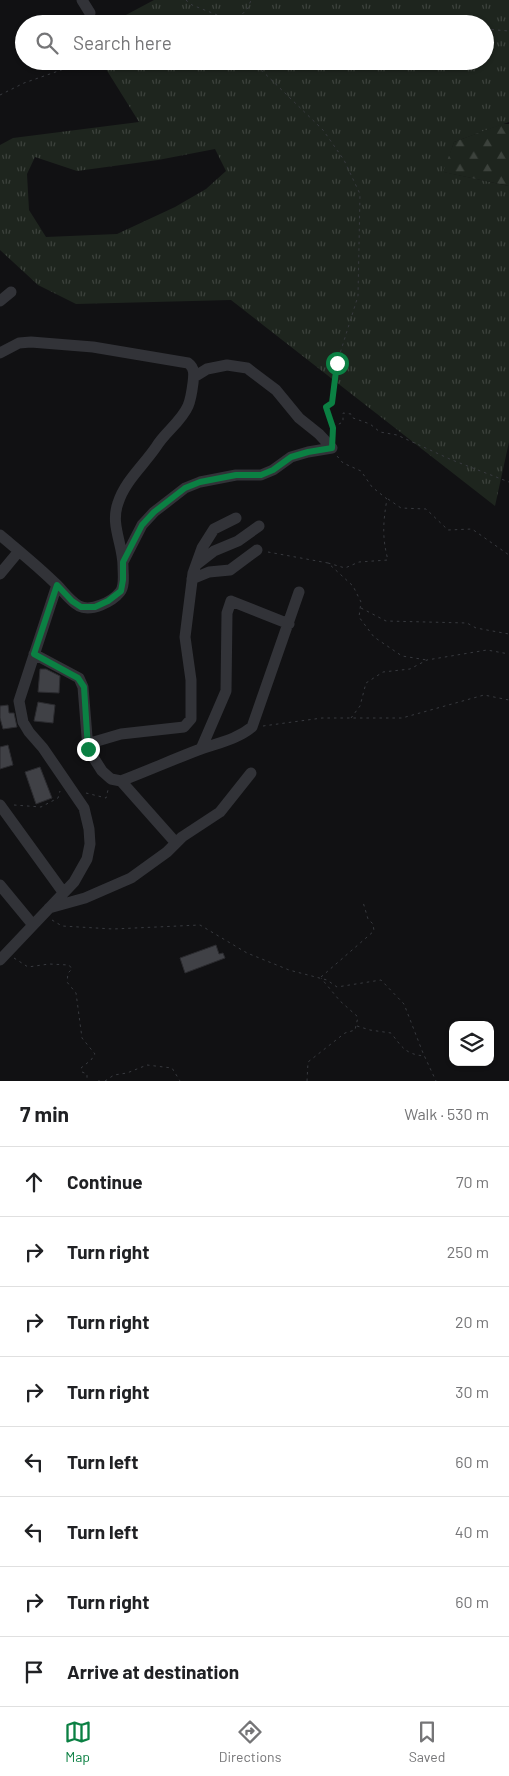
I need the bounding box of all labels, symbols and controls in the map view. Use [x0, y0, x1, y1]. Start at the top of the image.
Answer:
search box [15, 15, 494, 70]
icon: search [33, 29, 61, 57]
text: Search here [73, 31, 172, 54]
route start [326, 352, 349, 375]
route end [77, 738, 100, 761]
map controls [449, 1021, 494, 1066]
button: layers [449, 1021, 494, 1066]
text: 7 min [20, 1101, 69, 1126]
text: Walk · 530 m [404, 1104, 489, 1123]
icon: ahead [20, 1168, 48, 1196]
text: Continue [67, 1170, 143, 1193]
text: 70 m [456, 1172, 489, 1191]
icon: right [20, 1238, 48, 1266]
text: Turn right [67, 1240, 149, 1263]
text: 250 m [447, 1242, 489, 1261]
icon: right [20, 1308, 48, 1336]
text: Turn right [67, 1310, 149, 1333]
text: 20 m [455, 1312, 489, 1331]
icon: right [20, 1378, 48, 1406]
text: Turn right [67, 1380, 149, 1403]
text: 30 m [455, 1382, 489, 1401]
icon: left [20, 1448, 48, 1476]
text: Turn left [67, 1450, 138, 1473]
text: 60 m [455, 1452, 489, 1471]
icon: left [20, 1518, 48, 1546]
text: Turn left [67, 1520, 138, 1543]
text: 40 m [455, 1522, 489, 1541]
icon: right [20, 1588, 48, 1616]
text: Turn right [67, 1590, 149, 1613]
text: 60 m [455, 1592, 489, 1611]
icon: arrive [20, 1658, 48, 1686]
text: Arrive at destination [67, 1660, 239, 1683]
tab: Map [64, 1718, 92, 1765]
tab: Directions [219, 1718, 281, 1765]
tab: Saved [409, 1718, 445, 1765]

